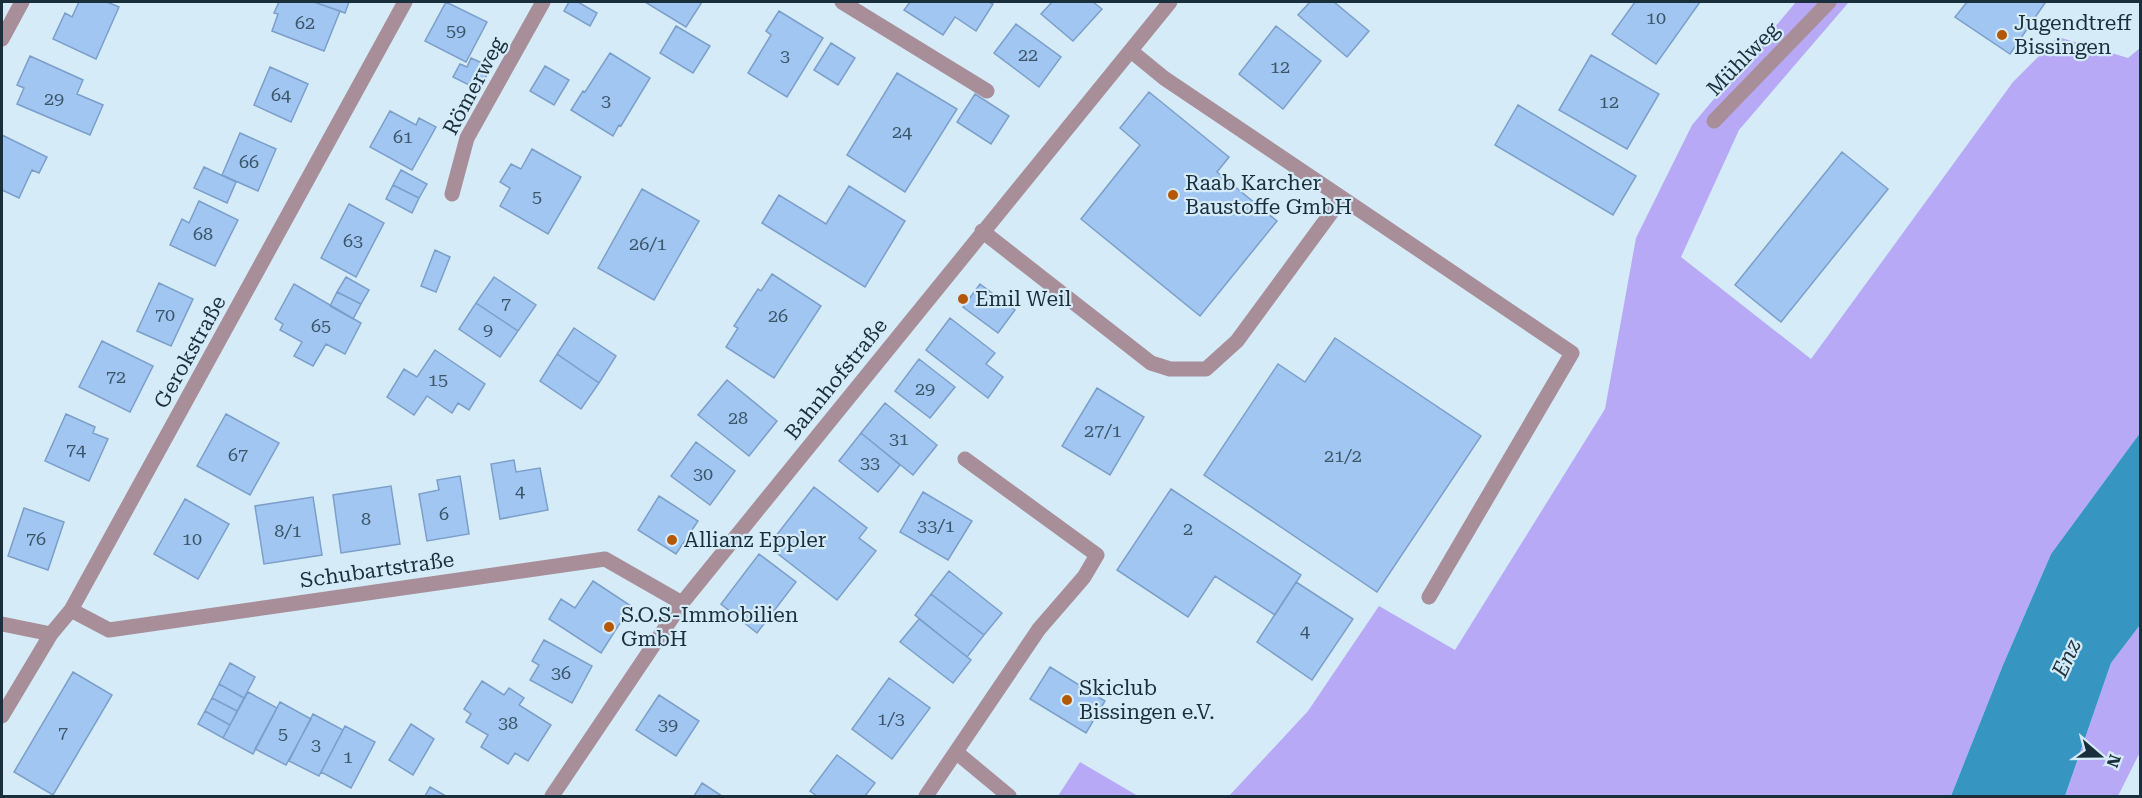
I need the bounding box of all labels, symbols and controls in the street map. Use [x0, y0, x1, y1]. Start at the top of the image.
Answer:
house number: 10 [1646, 7, 1666, 28]
place label: Jugendtreff Bissingen [2014, 11, 2132, 59]
house number: 62 [295, 12, 315, 33]
street label: Mühlweg [1702, 17, 1784, 101]
house number: 59 [446, 20, 466, 41]
marker: Jugendtreff Bissingen [1995, 28, 2009, 42]
street label: Römerweg [438, 33, 510, 139]
house number: 22 [1018, 44, 1038, 65]
house number: 3 [780, 45, 790, 66]
house number: 12 [1270, 56, 1290, 77]
house number: 64 [271, 84, 291, 105]
house number: 29 [44, 88, 64, 109]
house number: 3 [601, 90, 611, 111]
house number: 12 [1599, 91, 1619, 112]
house number: 24 [892, 121, 912, 142]
house number: 61 [393, 126, 413, 147]
house number: 66 [239, 151, 259, 172]
place label: Raab Karcher Baustoffe GmbH [1185, 171, 1352, 219]
house number: 5 [532, 186, 542, 207]
marker: Raab Karcher Baustoffe GmbH [1166, 188, 1180, 202]
house number: 68 [193, 223, 213, 244]
house number: 63 [343, 230, 363, 251]
house number: 26/1 [629, 233, 667, 254]
place label: Emil Weil [975, 287, 1072, 311]
street label: Gerokstraße [149, 292, 231, 412]
marker: Emil Weil [956, 292, 970, 306]
house number: 7 [501, 293, 511, 314]
house number: 70 [155, 304, 175, 325]
house number: 26 [768, 305, 788, 326]
street label: Bahnhofstraße [780, 314, 892, 444]
house number: 65 [311, 315, 331, 336]
house number: 9 [483, 319, 493, 340]
house number: 72 [106, 366, 126, 387]
house number: 15 [428, 369, 448, 390]
house number: 29 [915, 378, 935, 399]
house number: 28 [728, 407, 748, 428]
house number: 27/1 [1084, 420, 1122, 441]
house number: 31 [889, 428, 909, 449]
house number: 74 [66, 439, 86, 460]
house number: 67 [228, 444, 248, 465]
house number: 21/2 [1324, 445, 1362, 466]
house number: 33 [860, 452, 880, 473]
house number: 30 [693, 463, 713, 484]
house number: 4 [515, 480, 525, 501]
house number: 6 [439, 503, 449, 524]
house number: 8 [361, 508, 371, 529]
house number: 33/1 [917, 515, 955, 536]
house number: 2 [1183, 518, 1193, 539]
house number: 8/1 [274, 520, 302, 541]
house number: 76 [26, 528, 46, 549]
house number: 10 [182, 528, 202, 549]
place label: Allianz Eppler [684, 528, 827, 552]
marker: Allianz Eppler [665, 533, 679, 547]
street label: Schubartstraße [298, 547, 456, 593]
place label: S.O.S-Immobilien GmbH [621, 603, 799, 651]
marker: S.O.S-Immobilien GmbH [602, 620, 616, 634]
house number: 4 [1300, 620, 1310, 641]
water label: Enz [2047, 635, 2086, 682]
house number: 36 [551, 662, 571, 683]
place label: Skiclub Bissingen e.V. [1079, 676, 1215, 724]
marker: Skiclub Bissingen e.V. [1060, 693, 1074, 707]
house number: 1/3 [877, 708, 905, 729]
house number: 38 [498, 712, 518, 733]
house number: 39 [658, 714, 678, 735]
house number: 7 [58, 722, 68, 743]
house number: 5 [278, 723, 288, 744]
north arrow [2070, 726, 2130, 786]
house number: 3 [311, 734, 321, 755]
house number: 1 [343, 746, 353, 767]
text: N [2103, 752, 2125, 770]

